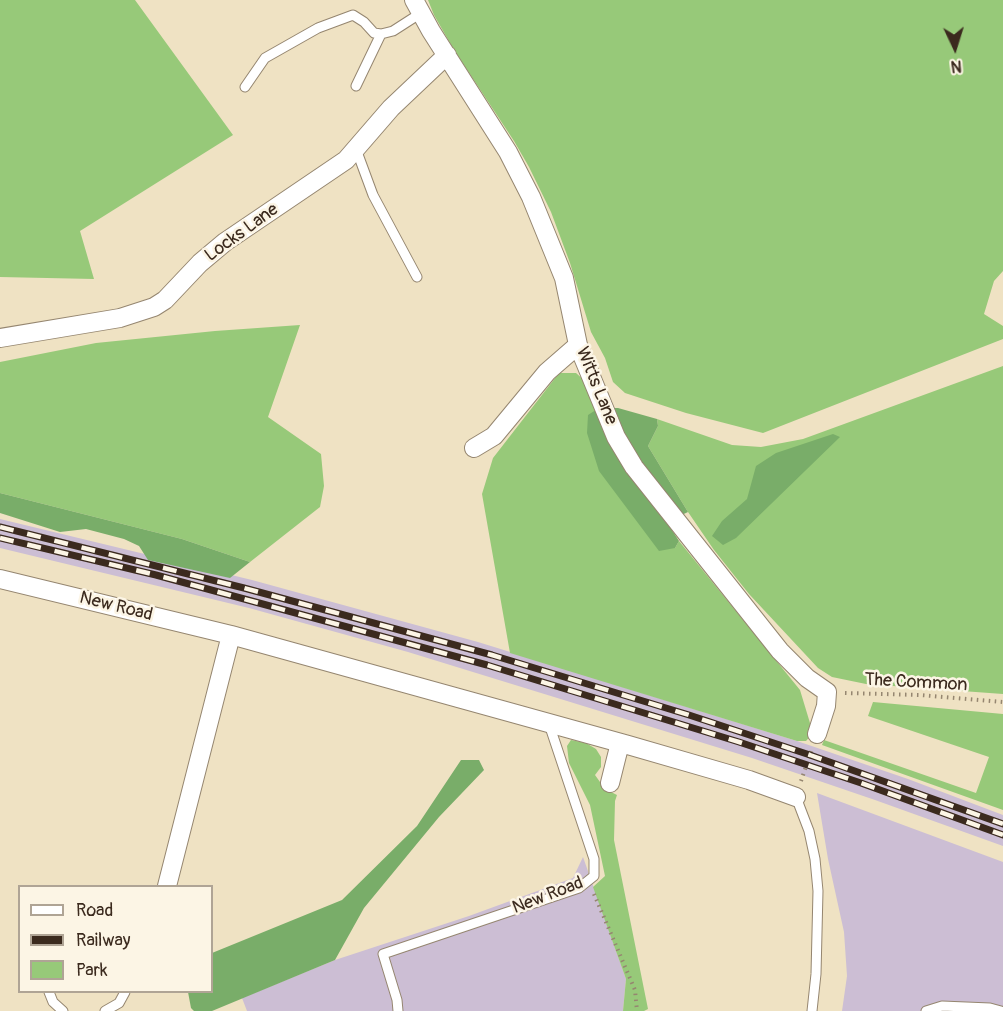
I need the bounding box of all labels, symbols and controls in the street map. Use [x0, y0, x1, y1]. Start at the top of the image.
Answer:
north arrow [925, 18, 985, 78]
text: N [950, 56, 962, 76]
street label: Locks Lane [201, 199, 283, 267]
street label: Witts Lane [571, 344, 621, 428]
street label: New Road [77, 588, 155, 626]
street label: The Common [864, 670, 968, 696]
street label: New Road [509, 873, 587, 919]
legend [18, 885, 213, 993]
text: Road [76, 899, 113, 922]
text: Railway [76, 929, 131, 952]
text: Park [76, 959, 108, 982]

